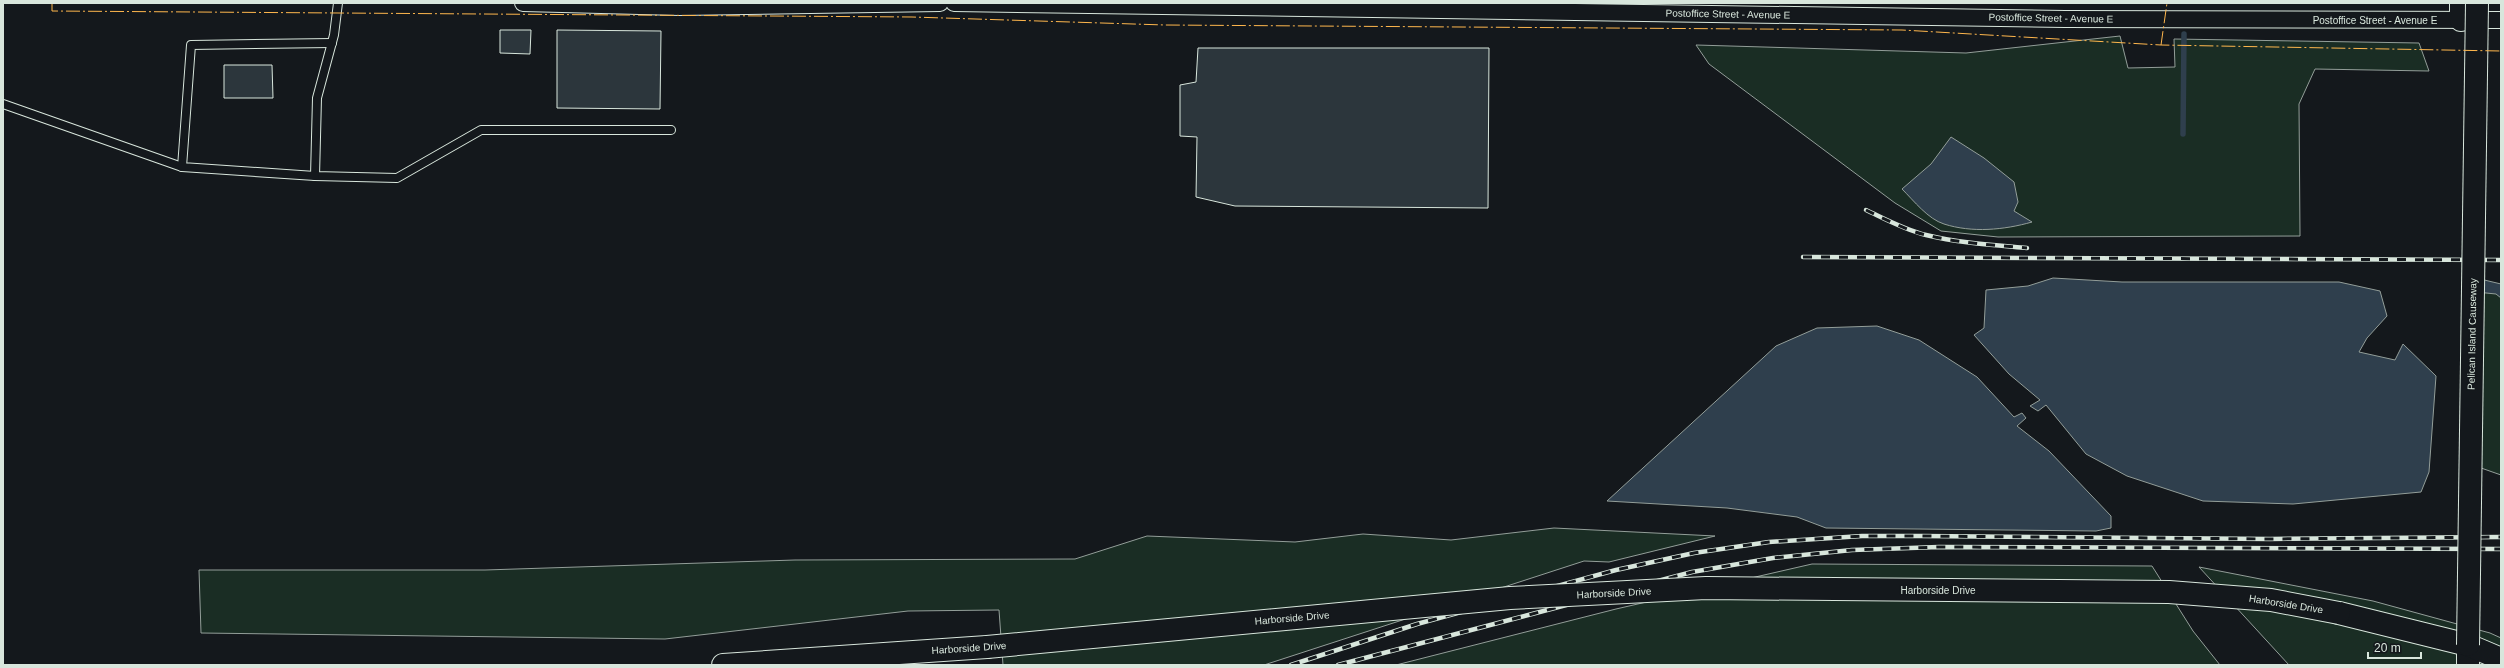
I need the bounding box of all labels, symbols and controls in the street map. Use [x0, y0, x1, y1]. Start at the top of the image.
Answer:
street label: Postoffice Street - Avenue E [1666, 7, 1791, 21]
street label: Postoffice Street - Avenue E [1989, 11, 2114, 25]
street label: Postoffice Street - Avenue E [2313, 15, 2438, 26]
street label: Pelican Island Causeway [2466, 278, 2478, 390]
street label: Harborside Drive [1900, 585, 1976, 596]
street label: Harborside Drive [1576, 586, 1652, 600]
street label: Harborside Drive [2248, 593, 2324, 615]
street label: Harborside Drive [1254, 609, 1330, 627]
scale bar [2368, 634, 2421, 660]
street label: Harborside Drive [931, 640, 1007, 656]
text: 20 m [2374, 641, 2401, 655]

